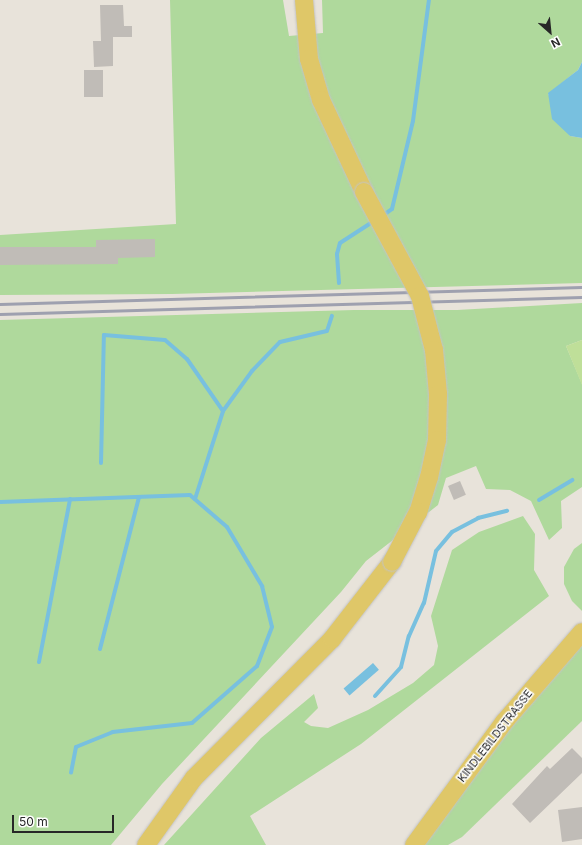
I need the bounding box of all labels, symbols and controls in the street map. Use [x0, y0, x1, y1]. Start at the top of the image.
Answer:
north arrow [530, 12, 570, 52]
text: N [549, 35, 562, 51]
street label: KINDLEBILDSTRASSE [455, 687, 535, 785]
scale bar [14, 807, 116, 833]
text: 50 m [19, 814, 48, 829]

